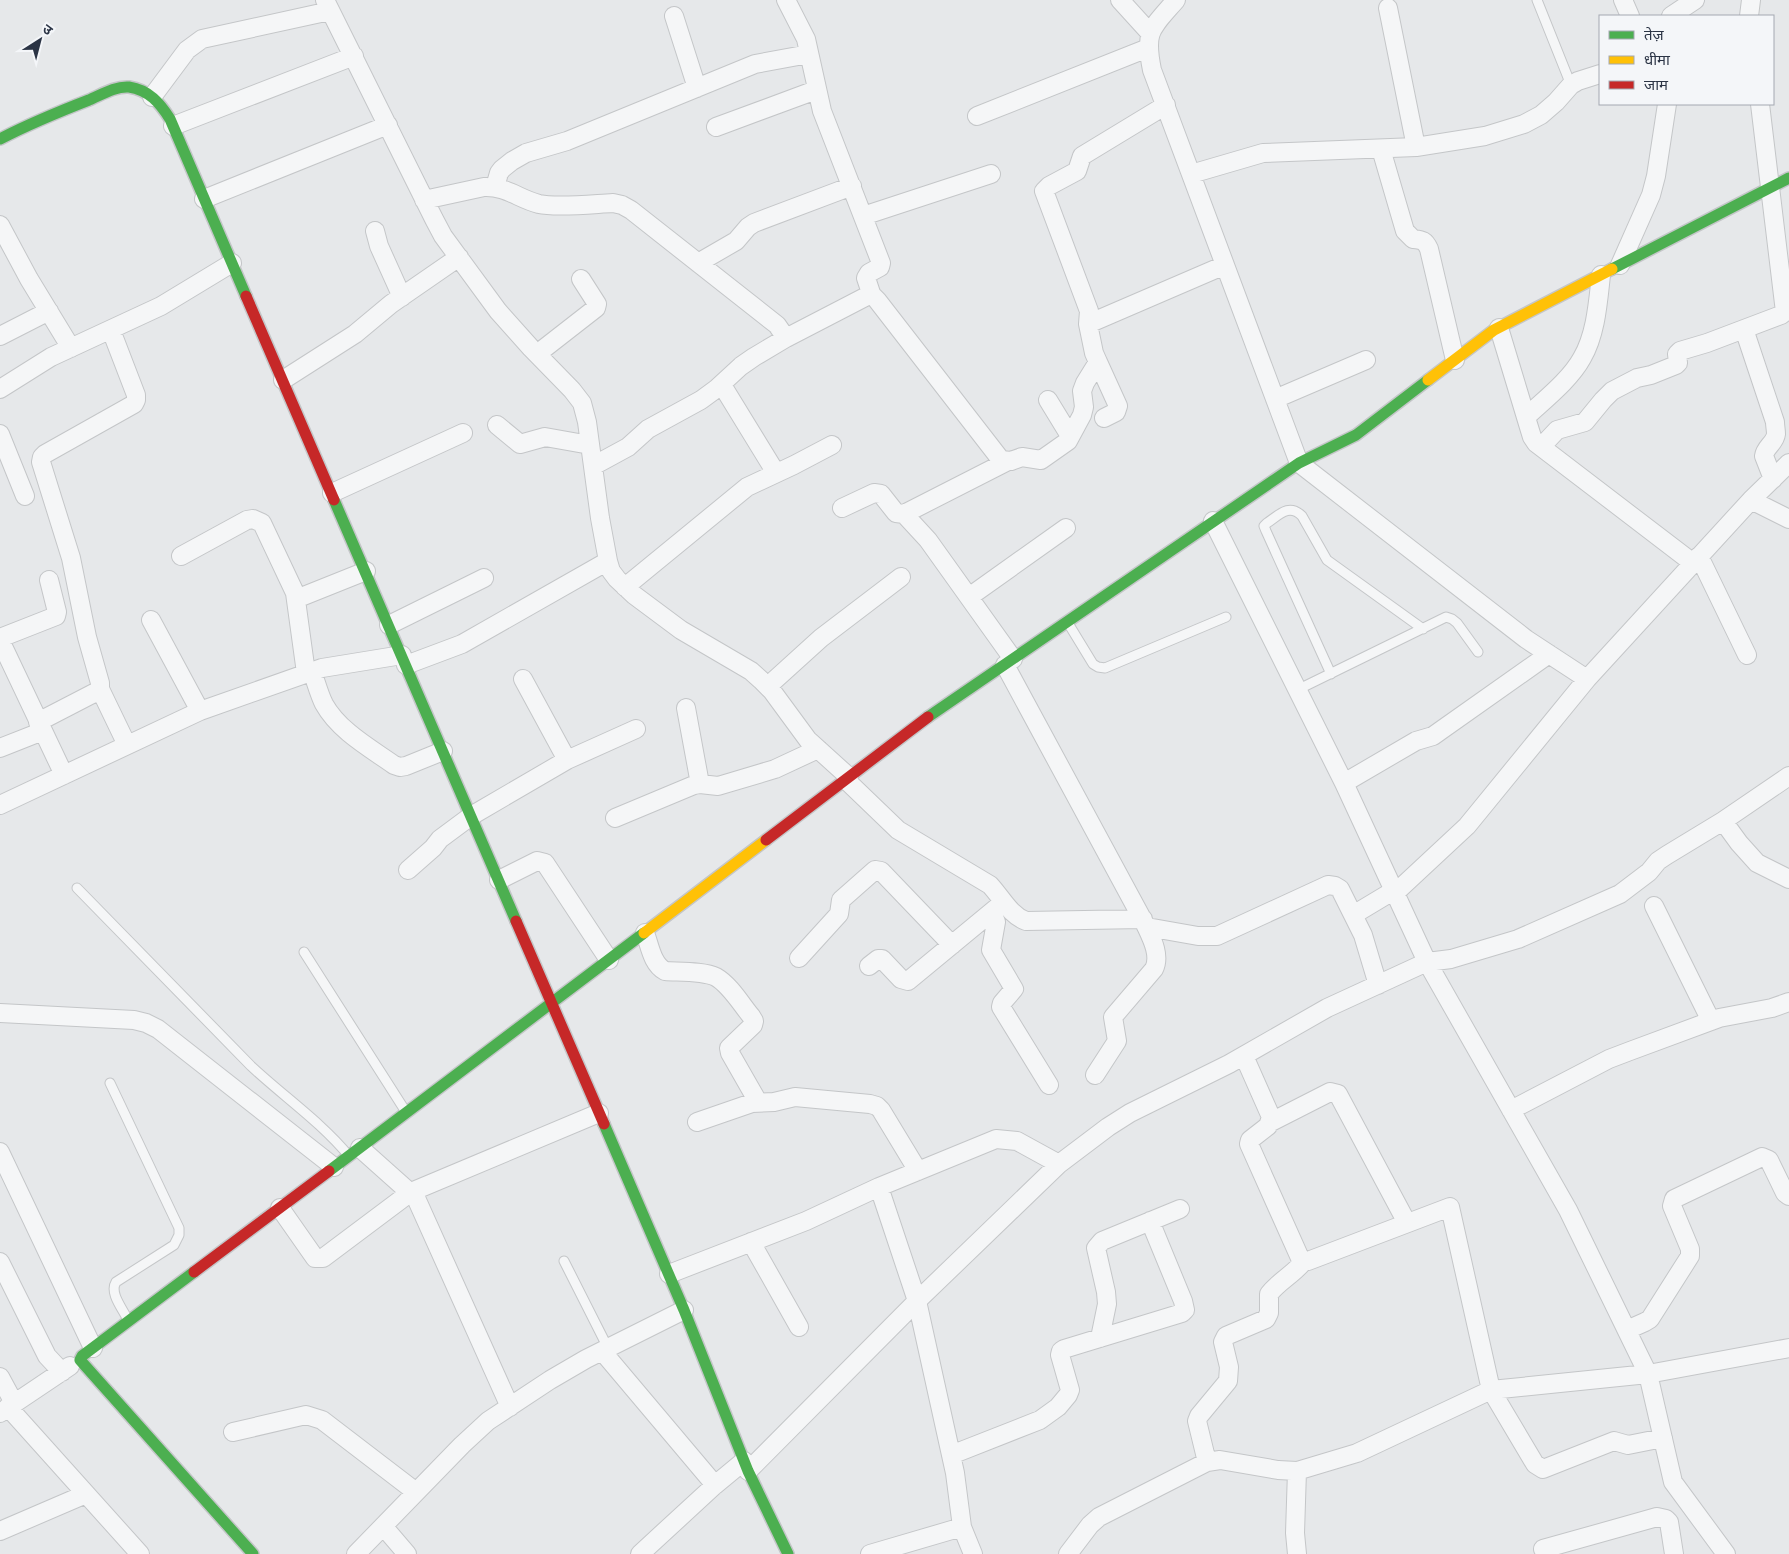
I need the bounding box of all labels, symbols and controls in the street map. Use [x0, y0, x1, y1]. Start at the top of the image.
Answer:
north arrow [15, 15, 65, 65]
legend [1599, 15, 1774, 105]
text: उ [39, 20, 57, 40]
text: तेज़ [1644, 25, 1665, 44]
text: धीमा [1644, 50, 1671, 69]
text: जाम [1644, 75, 1669, 94]

